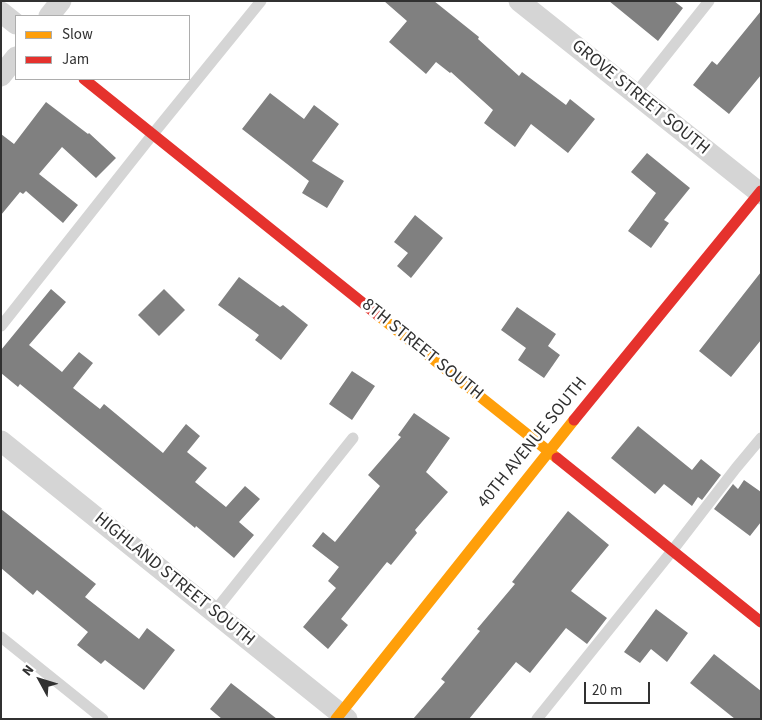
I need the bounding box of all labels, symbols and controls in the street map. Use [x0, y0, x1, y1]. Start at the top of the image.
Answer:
legend [15, 15, 190, 80]
text: Slow [62, 24, 93, 45]
street label: GROVE STREET SOUTH [567, 36, 713, 160]
text: Jam [62, 49, 89, 70]
street label: 8TH STREET SOUTH [357, 294, 487, 406]
street label: 40TH AVENUE SOUTH [474, 373, 592, 513]
street label: HIGHLAND STREET SOUTH [89, 509, 259, 651]
north arrow [15, 655, 65, 705]
text: N [18, 661, 39, 680]
scale bar [587, 672, 653, 704]
text: 20 m [592, 680, 622, 701]

